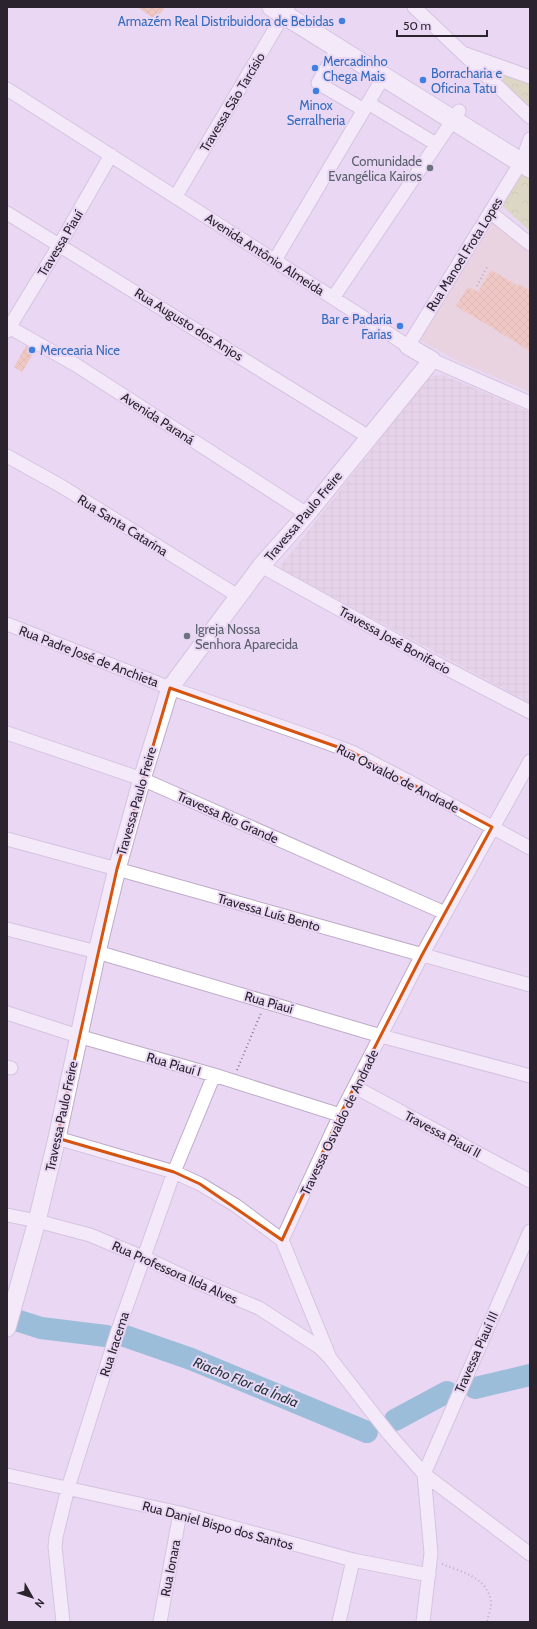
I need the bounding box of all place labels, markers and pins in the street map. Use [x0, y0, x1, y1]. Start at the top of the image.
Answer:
place label: Armazém Real Distribuidora de Bebidas [118, 13, 335, 29]
marker: Armazém Real Distribuidora de Bebidas [337, 16, 347, 26]
place label: Mercadinho Chega Mais [323, 53, 388, 84]
marker: Mercadinho Chega Mais [310, 63, 320, 73]
place label: Borracharia e Oficina Tatu [431, 65, 502, 96]
marker: Borracharia e Oficina Tatu [418, 75, 428, 85]
marker: Minox Serralheria [311, 86, 321, 96]
place label: Minox Serralheria [287, 97, 346, 128]
place label: Comunidade Evangélica Kairos [328, 153, 423, 184]
marker: Comunidade Evangélica Kairos [425, 163, 435, 173]
place label: Bar e Padaria Farias [321, 311, 393, 342]
marker: Bar e Padaria Farias [395, 321, 405, 331]
place label: Mercearia Nice [40, 342, 120, 358]
marker: Mercearia Nice [27, 345, 37, 355]
place label: Igreja Nossa Senhora Aparecida [195, 621, 299, 652]
marker: Igreja Nossa Senhora Aparecida [182, 631, 192, 641]

